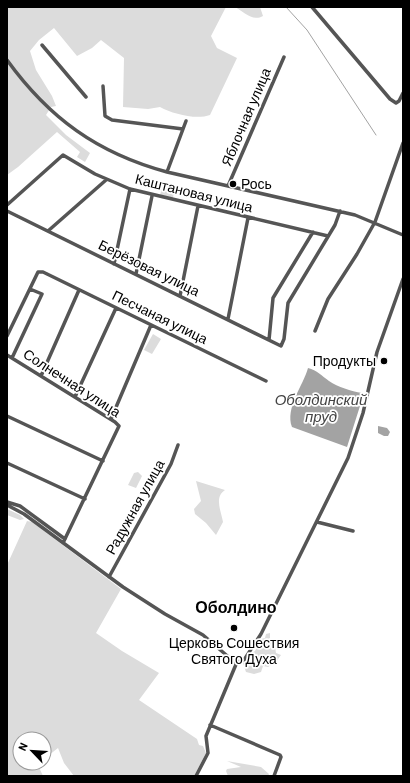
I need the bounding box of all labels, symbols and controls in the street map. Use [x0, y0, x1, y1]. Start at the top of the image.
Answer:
street label: Яблочная улица [217, 65, 274, 168]
street label: Каштановая улица [134, 170, 255, 215]
place label: Рось [241, 175, 272, 192]
marker: Рось [228, 179, 238, 189]
street label: Берёзовая улица [96, 236, 203, 300]
street label: Песчаная улица [110, 286, 211, 347]
street label: Солнечная улица [20, 345, 124, 420]
place label: Продукты [313, 352, 376, 369]
marker: Продукты [379, 356, 389, 366]
water label: Оболдинский пруд [275, 390, 368, 425]
street label: Радужная улица [101, 456, 168, 557]
district label: Оболдино [195, 597, 277, 616]
marker: Церковь Сошествия Святого Духа [229, 623, 239, 633]
place label: Церковь Сошествия Святого Духа [169, 634, 299, 667]
north arrow [12, 731, 52, 771]
text: N [15, 740, 30, 753]

